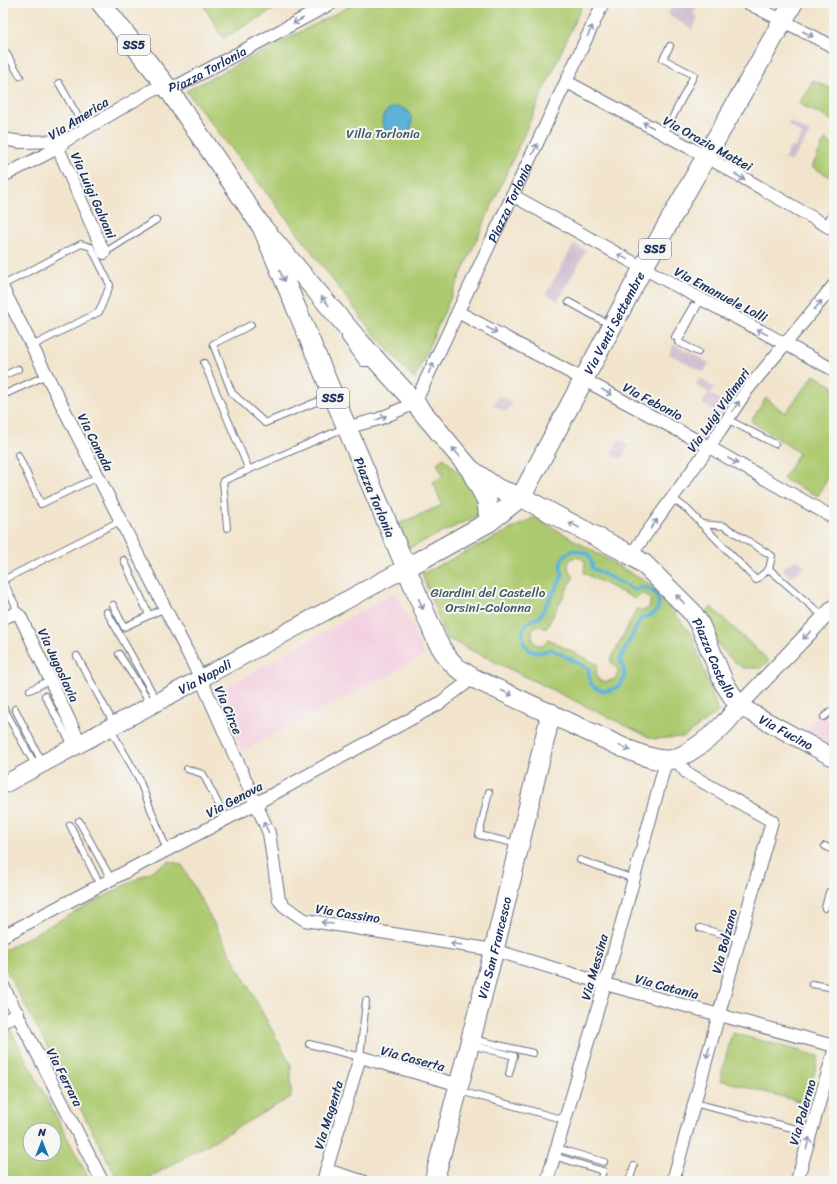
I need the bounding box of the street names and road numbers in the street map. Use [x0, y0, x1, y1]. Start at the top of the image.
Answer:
road number: SS5 [118, 35, 150, 55]
street label: Piazza Torlonia [166, 40, 251, 99]
street label: Via America [43, 90, 114, 146]
street label: Via Orazio Mattei [659, 109, 757, 178]
street label: Via Luigi Galvani [64, 148, 123, 243]
street label: Piazza Torlonia [481, 159, 538, 247]
road number: SS5 [639, 239, 671, 259]
street label: Via Emanuele Lolli [670, 260, 772, 329]
street label: Via Venti Settembre [577, 267, 652, 379]
street label: Via Luigi Vidimari [681, 363, 756, 457]
street label: Via Febonio [619, 376, 688, 427]
road number: SS5 [317, 388, 349, 408]
street label: Via Canada [71, 409, 120, 476]
street label: Piazza Torlonia [347, 453, 402, 542]
street label: Piazza Castello [686, 613, 742, 704]
street label: Via Jugoslavia [31, 624, 86, 707]
street label: Via Napoli [174, 653, 236, 701]
street label: Via Circe [208, 682, 249, 739]
street label: Via Fucino [755, 708, 818, 757]
street label: Via Genova [202, 775, 267, 824]
street label: Via San Francesco [471, 894, 519, 1001]
street label: Via Cassino [314, 897, 382, 930]
street label: Via Bolzano [705, 906, 744, 976]
street label: Via Messina [574, 931, 615, 1003]
street label: Via Catania [632, 967, 702, 1006]
street label: Via Caserta [378, 1039, 448, 1078]
street label: Via Ferrara [40, 1044, 89, 1111]
street label: Via Palermo [782, 1076, 823, 1148]
street label: Via Magenta [307, 1077, 350, 1152]

